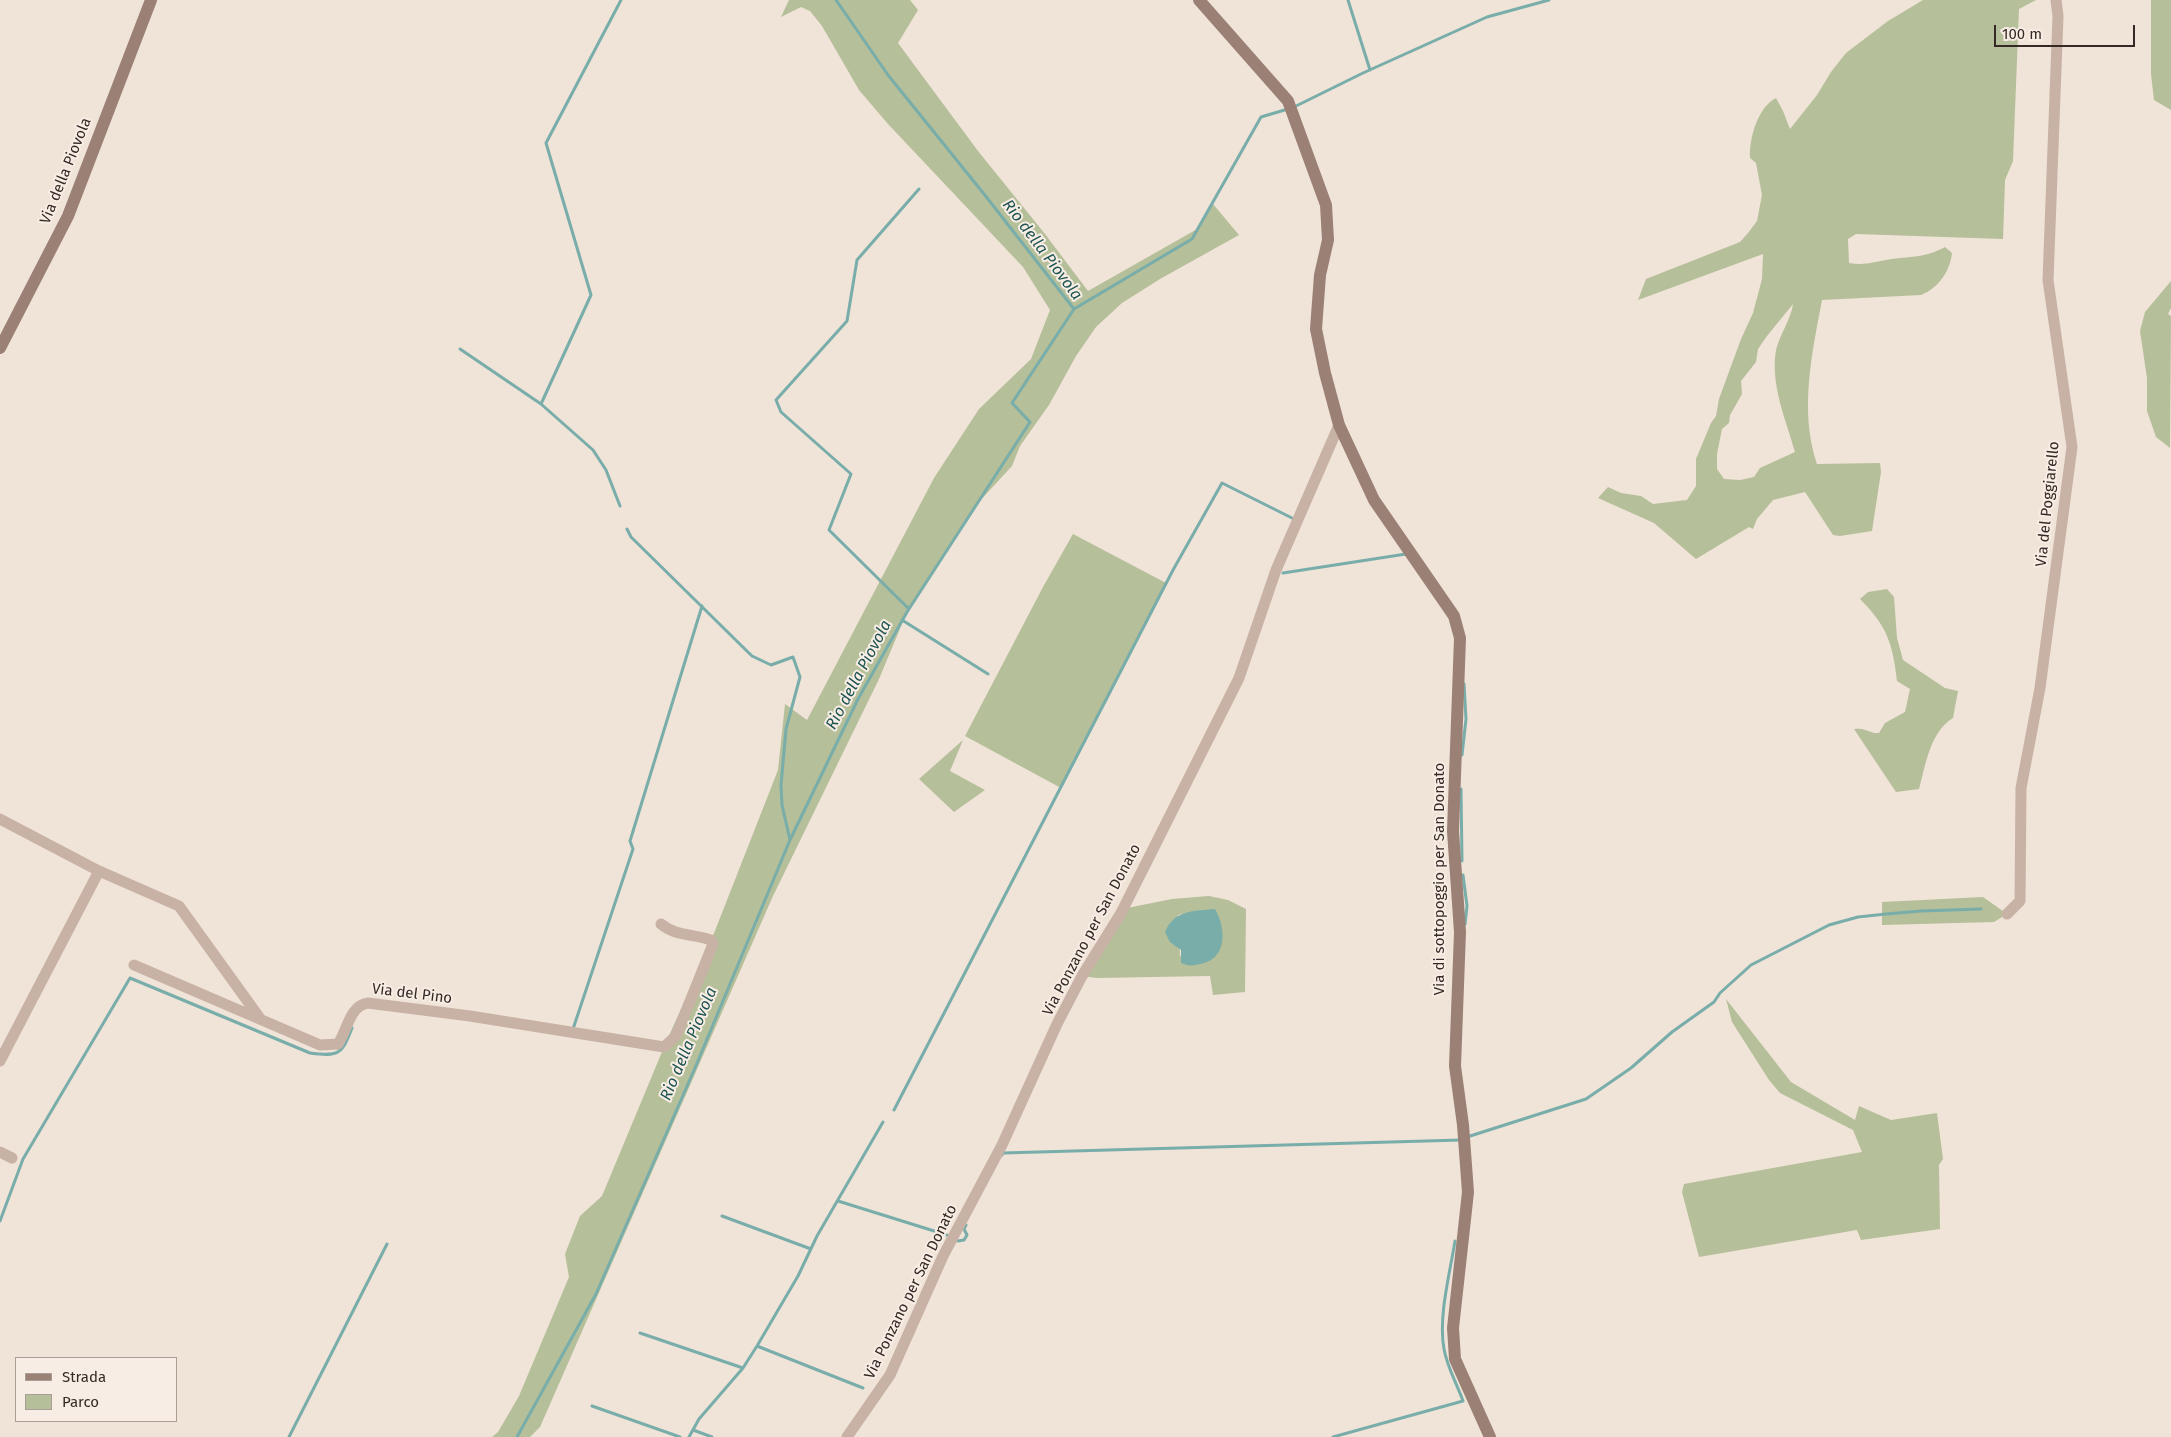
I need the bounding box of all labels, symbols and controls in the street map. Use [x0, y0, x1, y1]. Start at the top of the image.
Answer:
scale bar [1996, 15, 2137, 47]
text: 100 m [2002, 25, 2042, 43]
street label: Via della Piovola [37, 115, 95, 227]
water label: Rio della Piovola [998, 196, 1086, 304]
street label: Via del Poggiarello [2032, 440, 2064, 568]
water label: Rio della Piovola [822, 617, 896, 733]
street label: Via di sottopoggio per San Donato [1431, 763, 1449, 995]
street label: Via Ponzano per San Donato [1039, 841, 1145, 1019]
street label: Via del Pino [371, 980, 453, 1008]
water label: Rio della Piovola [657, 985, 721, 1103]
street label: Via Ponzano per San Donato [861, 1202, 961, 1382]
legend [15, 1357, 178, 1422]
text: Strada [62, 1368, 106, 1386]
text: Parco [62, 1393, 99, 1411]

